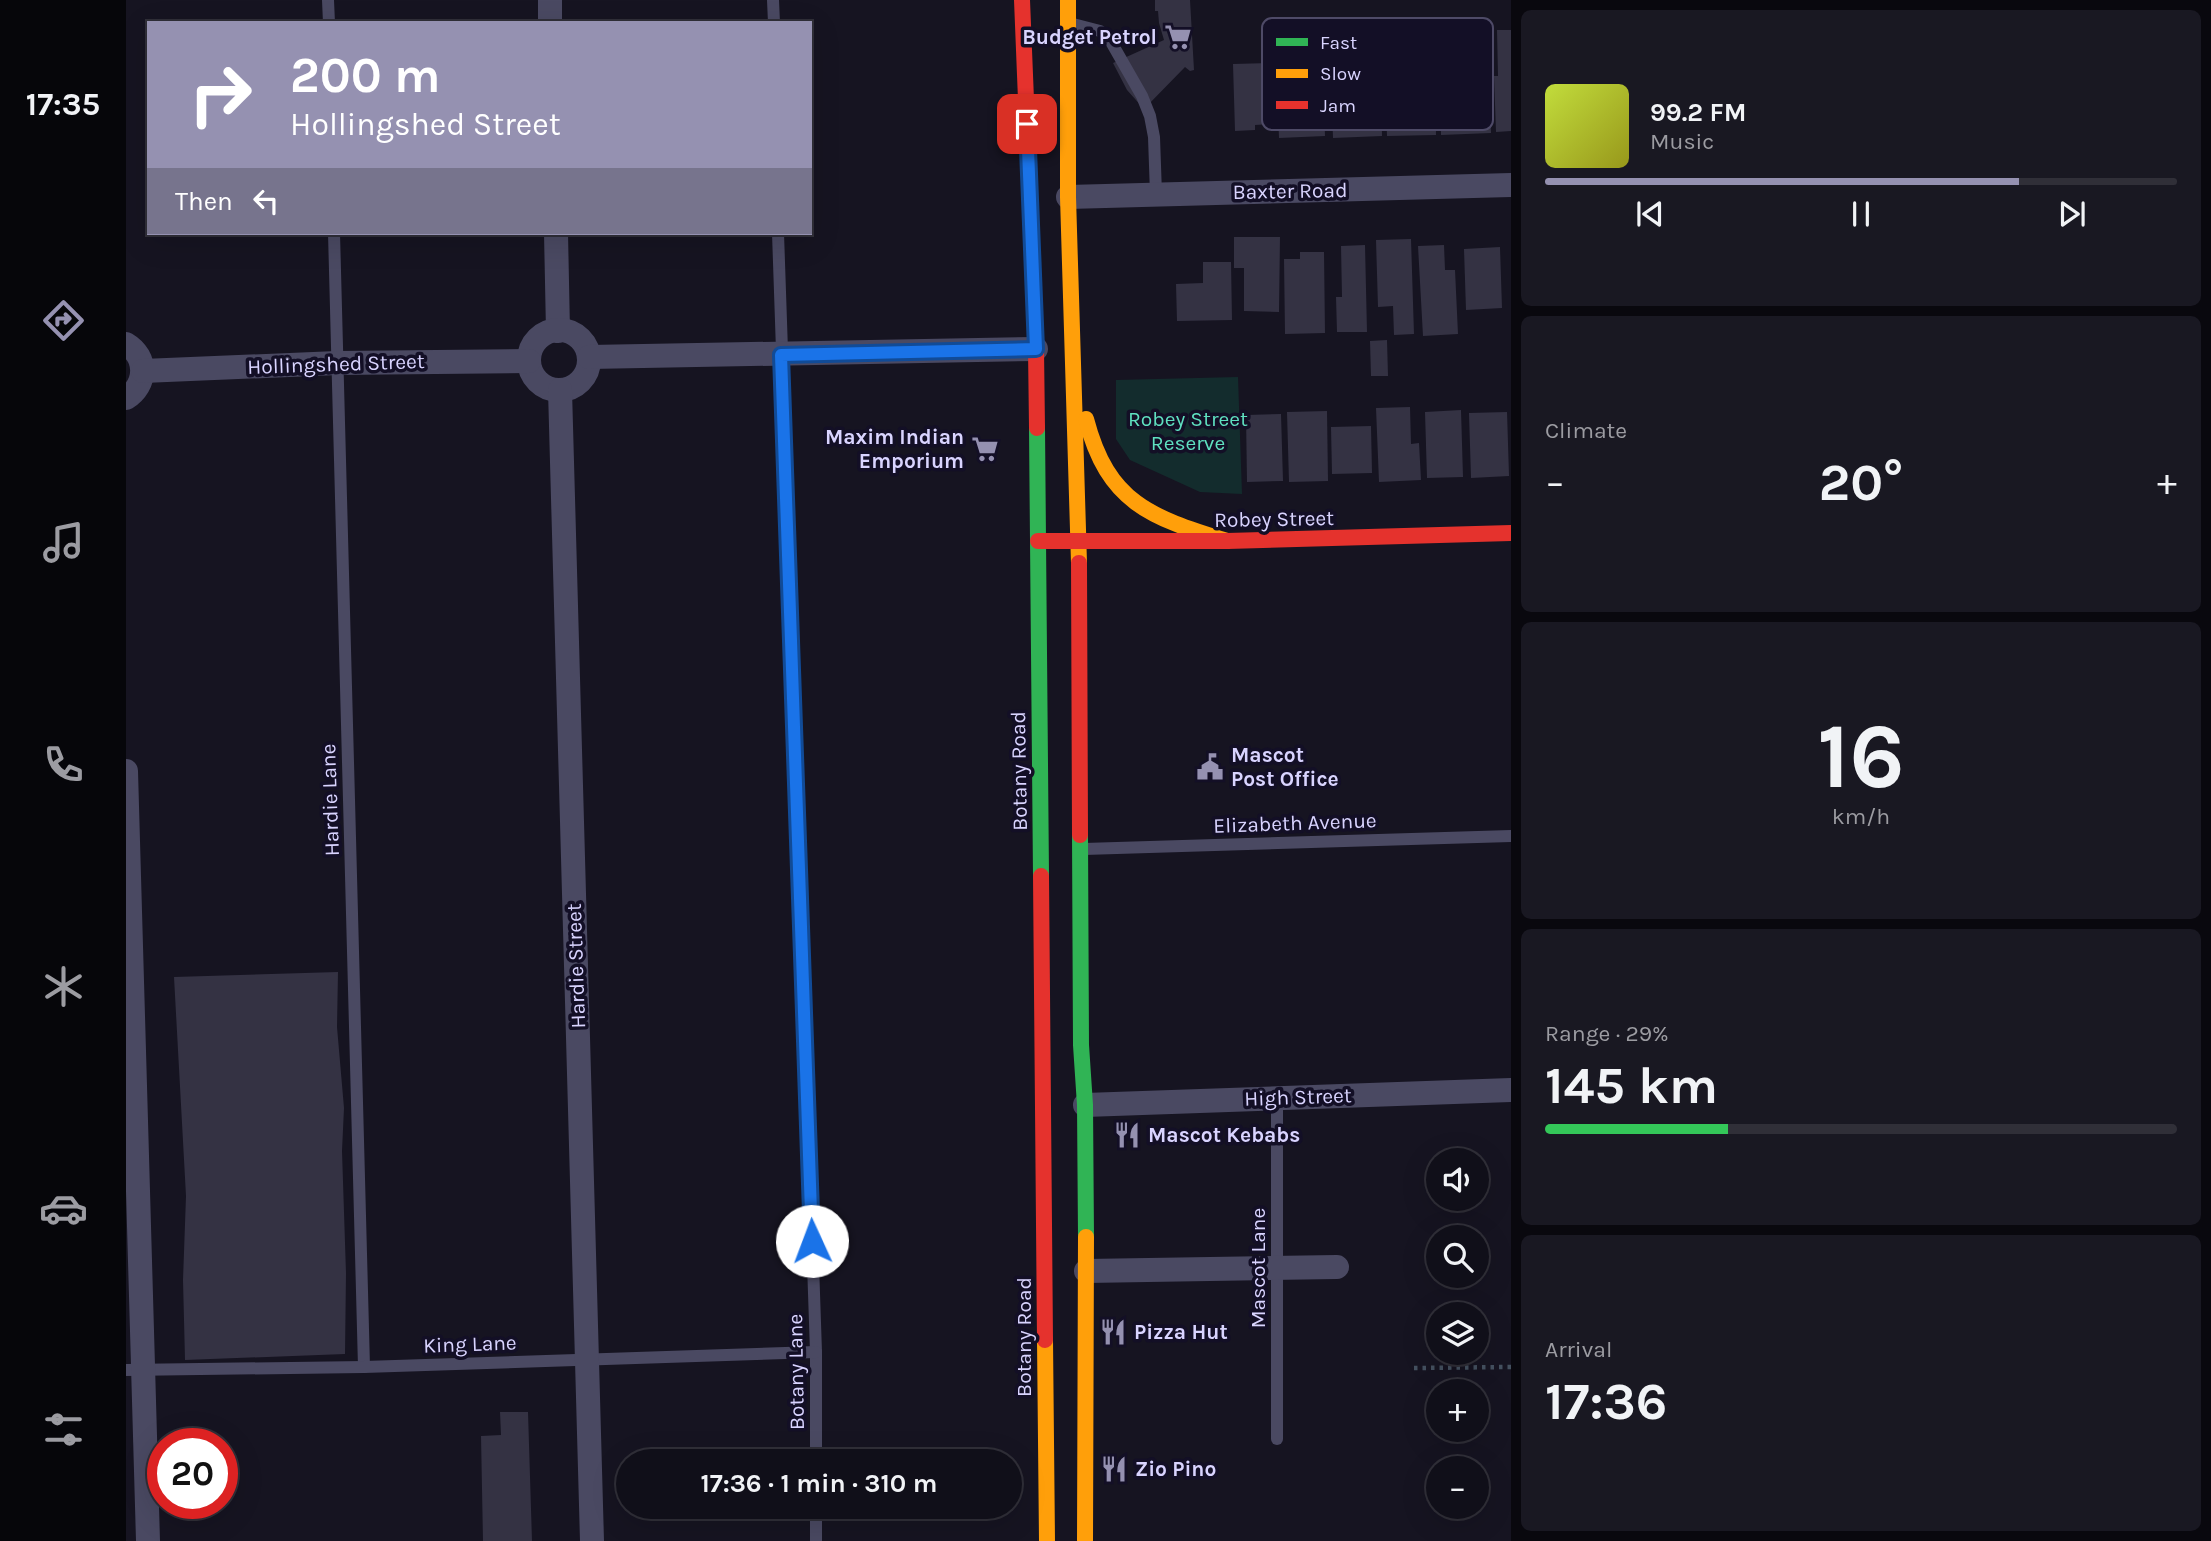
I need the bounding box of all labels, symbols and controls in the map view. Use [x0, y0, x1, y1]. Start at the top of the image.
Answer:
legend [1262, 18, 1493, 130]
supermarket icon: Budget Petrol [1163, 22, 1193, 52]
place label: Budget Petrol [1022, 25, 1157, 49]
text: Fast [1320, 32, 1357, 54]
text: 200 m [290, 47, 441, 104]
icon: right [175, 49, 266, 140]
text: Slow [1320, 63, 1361, 85]
text: 17:35 [26, 86, 100, 123]
pin [997, 94, 1057, 154]
text: Jam [1320, 95, 1356, 117]
text: 99.2 FM [1650, 97, 1747, 128]
icon: arrive [1008, 105, 1046, 143]
text: Hollingshed Street [290, 106, 561, 143]
text: Music [1650, 128, 1714, 155]
street label: Baxter Road [1232, 178, 1348, 204]
icon: left [247, 182, 285, 220]
text: Then [175, 186, 233, 217]
icon: previous [1631, 195, 1669, 233]
icon: pause [1842, 195, 1880, 233]
icon: next [2053, 195, 2091, 233]
icon: directions [39, 296, 88, 345]
street label: Hollingshed Street [247, 349, 425, 379]
park label: Robey Street Reserve [1128, 407, 1248, 455]
text: Climate [1545, 417, 1627, 444]
place label: Maxim Indian Emporium [825, 425, 964, 473]
supermarket icon: Maxim Indian Emporium [970, 434, 1000, 464]
text: 20° [1819, 452, 1903, 513]
text: − [1545, 460, 1565, 505]
text: + [2157, 460, 2177, 505]
street label: Robey Street [1214, 506, 1334, 532]
icon: music [39, 518, 88, 567]
text: 16 [1817, 704, 1905, 810]
street label: Botany Road [1006, 711, 1032, 831]
icon: phone [39, 740, 88, 789]
street label: Hardie Lane [316, 743, 344, 857]
place label: Mascot Post Office [1231, 743, 1339, 791]
public building icon: Mascot Post Office [1195, 752, 1225, 782]
text: km/h [1832, 803, 1890, 830]
street label: Elizabeth Avenue [1213, 808, 1377, 838]
street label: Hardie Street [562, 903, 590, 1029]
icon: climate [39, 962, 88, 1011]
text: Range · 29% [1545, 1020, 1669, 1047]
text: 145 km [1545, 1055, 1718, 1116]
street label: High Street [1244, 1083, 1352, 1111]
restaurant icon: Mascot Kebabs [1112, 1120, 1142, 1150]
place label: Mascot Kebabs [1148, 1123, 1300, 1147]
map controls [1426, 1148, 1489, 1519]
button: sound [1426, 1148, 1489, 1211]
icon: car [39, 1184, 88, 1233]
position arrow [775, 1204, 849, 1278]
street label: Mascot Lane [1246, 1208, 1270, 1328]
button: search [1426, 1225, 1489, 1288]
street label: Botany Road [1012, 1277, 1036, 1397]
button: layers [1426, 1302, 1489, 1365]
street label: Botany Lane [783, 1314, 809, 1430]
restaurant icon: Pizza Hut [1098, 1317, 1128, 1347]
place label: Pizza Hut [1134, 1320, 1228, 1344]
street label: King Lane [423, 1330, 517, 1358]
text: Arrival [1545, 1336, 1612, 1363]
text: 17:36 [1545, 1371, 1667, 1432]
button: + [1426, 1379, 1489, 1442]
icon: filters [39, 1405, 88, 1454]
speed limit sign: 20 [147, 1428, 238, 1519]
restaurant icon: Zio Pino [1099, 1454, 1129, 1484]
button: − [1426, 1456, 1489, 1519]
place label: Zio Pino [1135, 1457, 1216, 1481]
text: 17:36 · 1 min · 310 m [700, 1468, 938, 1499]

